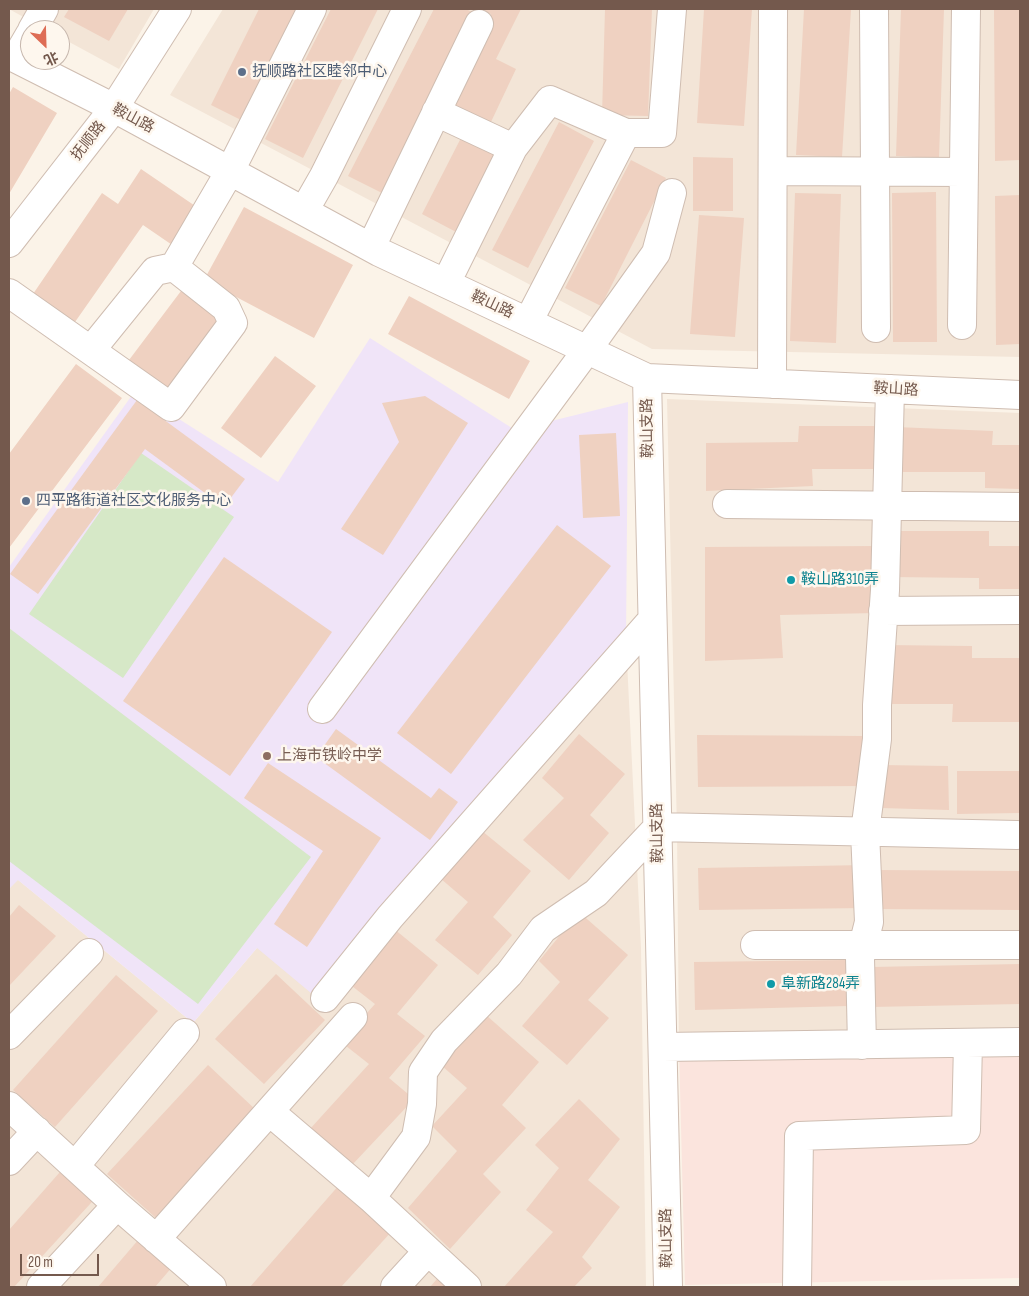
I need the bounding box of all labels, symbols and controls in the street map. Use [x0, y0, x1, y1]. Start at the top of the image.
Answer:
north arrow [20, 20, 70, 70]
text: 北 [41, 48, 61, 69]
place label: 抚顺路社区睦邻中心 [252, 63, 387, 81]
marker: 抚顺路社区睦邻中心 [236, 66, 248, 78]
street label: 鞍山路 [109, 100, 157, 138]
street label: 抚顺路 [68, 118, 110, 164]
street label: 鞍山路 [468, 287, 516, 323]
street label: 鞍山路 [873, 380, 919, 400]
street label: 鞍山支路 [638, 398, 658, 458]
place label: 四平路街道社区文化服务中心 [36, 492, 231, 510]
marker: 四平路街道社区文化服务中心 [20, 495, 32, 507]
place label: 鞍山路310弄 [801, 571, 879, 589]
marker: 鞍山路310弄 [785, 574, 797, 586]
place label: 上海市铁岭中学 [277, 747, 382, 765]
marker: 上海市铁岭中学 [261, 750, 273, 762]
street label: 鞍山支路 [648, 803, 668, 863]
place label: 阜新路284弄 [781, 975, 860, 993]
marker: 阜新路284弄 [765, 978, 777, 990]
street label: 鞍山支路 [657, 1208, 677, 1268]
scale bar [22, 1244, 101, 1276]
text: 20 m [28, 1253, 53, 1272]

